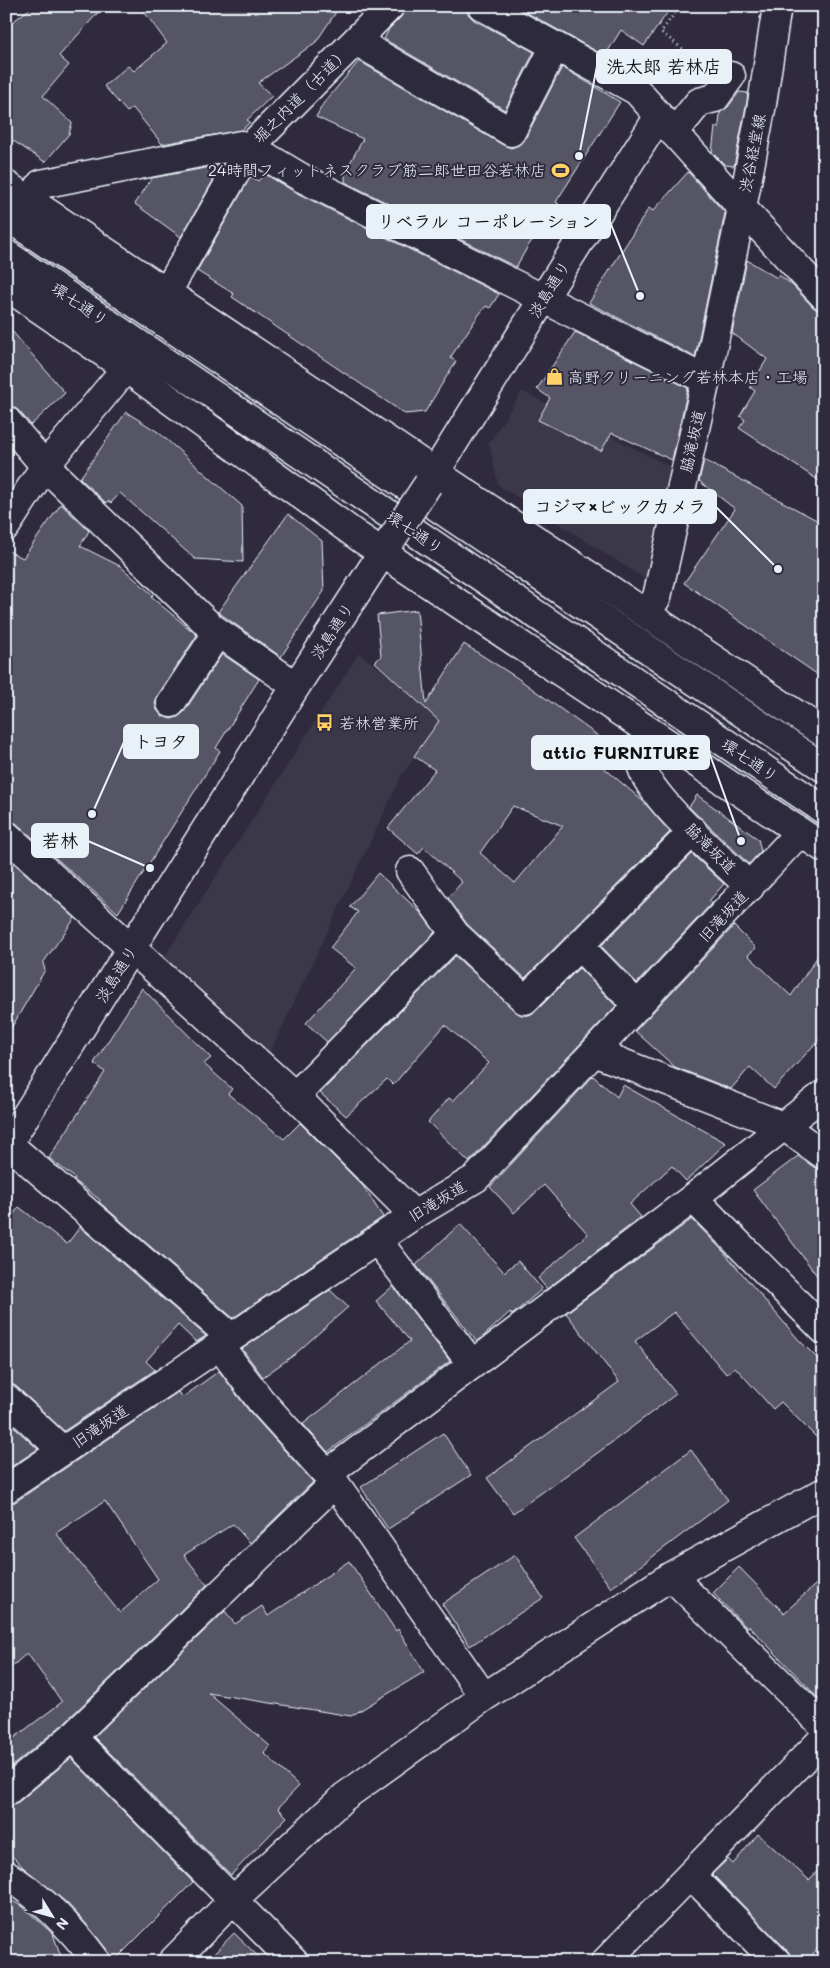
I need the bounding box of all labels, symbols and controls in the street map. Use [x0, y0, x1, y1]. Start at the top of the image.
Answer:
street label: 堀之内道（古道） [248, 42, 353, 147]
callout: 洗太郎 若林店 [597, 50, 731, 83]
text: 洗太郎 若林店 [607, 54, 721, 78]
street label: 渋谷経堂線 [734, 112, 769, 194]
place label: 24時間フィットネスクラブ筋二郎世田谷若林店 [208, 159, 546, 180]
sports icon: 24時間フィットネスクラブ筋二郎世田谷若林店 [550, 160, 570, 180]
callout: リベラル コーポレーション [367, 205, 610, 238]
text: リベラル コーポレーション [377, 209, 599, 233]
street label: 淡島通り [523, 256, 574, 321]
street label: 環七通り [48, 277, 113, 330]
place label: 高野クリーニング若林本店・工場 [568, 366, 808, 387]
shop icon: 高野クリーニング若林本店・工場 [544, 367, 564, 387]
street label: 脇滝坂道 [674, 407, 709, 474]
callout: コジマ×ビックカメラ [524, 490, 716, 523]
text: コジマ×ビックカメラ [534, 494, 706, 518]
street label: 環七通り [383, 505, 448, 558]
street label: 淡島通り [305, 598, 358, 663]
place label: 若林営業所 [339, 712, 419, 733]
bus stop icon: 若林営業所 [315, 713, 335, 733]
callout: トヨタ [124, 725, 198, 758]
text: トヨタ [134, 729, 188, 753]
street label: 環七通り [718, 733, 783, 786]
callout: attic FURNITURE [532, 736, 709, 769]
text: attic FURNITURE [542, 740, 700, 764]
street label: 脇滝坂道 [681, 818, 741, 878]
callout: 若林 [32, 824, 88, 857]
text: 若林 [42, 828, 78, 852]
street label: 旧滝坂道 [693, 885, 752, 946]
street label: 淡島通り [90, 941, 141, 1006]
street label: 旧滝坂道 [404, 1175, 470, 1226]
street label: 旧滝坂道 [67, 1399, 132, 1452]
north arrow [28, 1890, 78, 1940]
text: N [52, 1914, 74, 1934]

